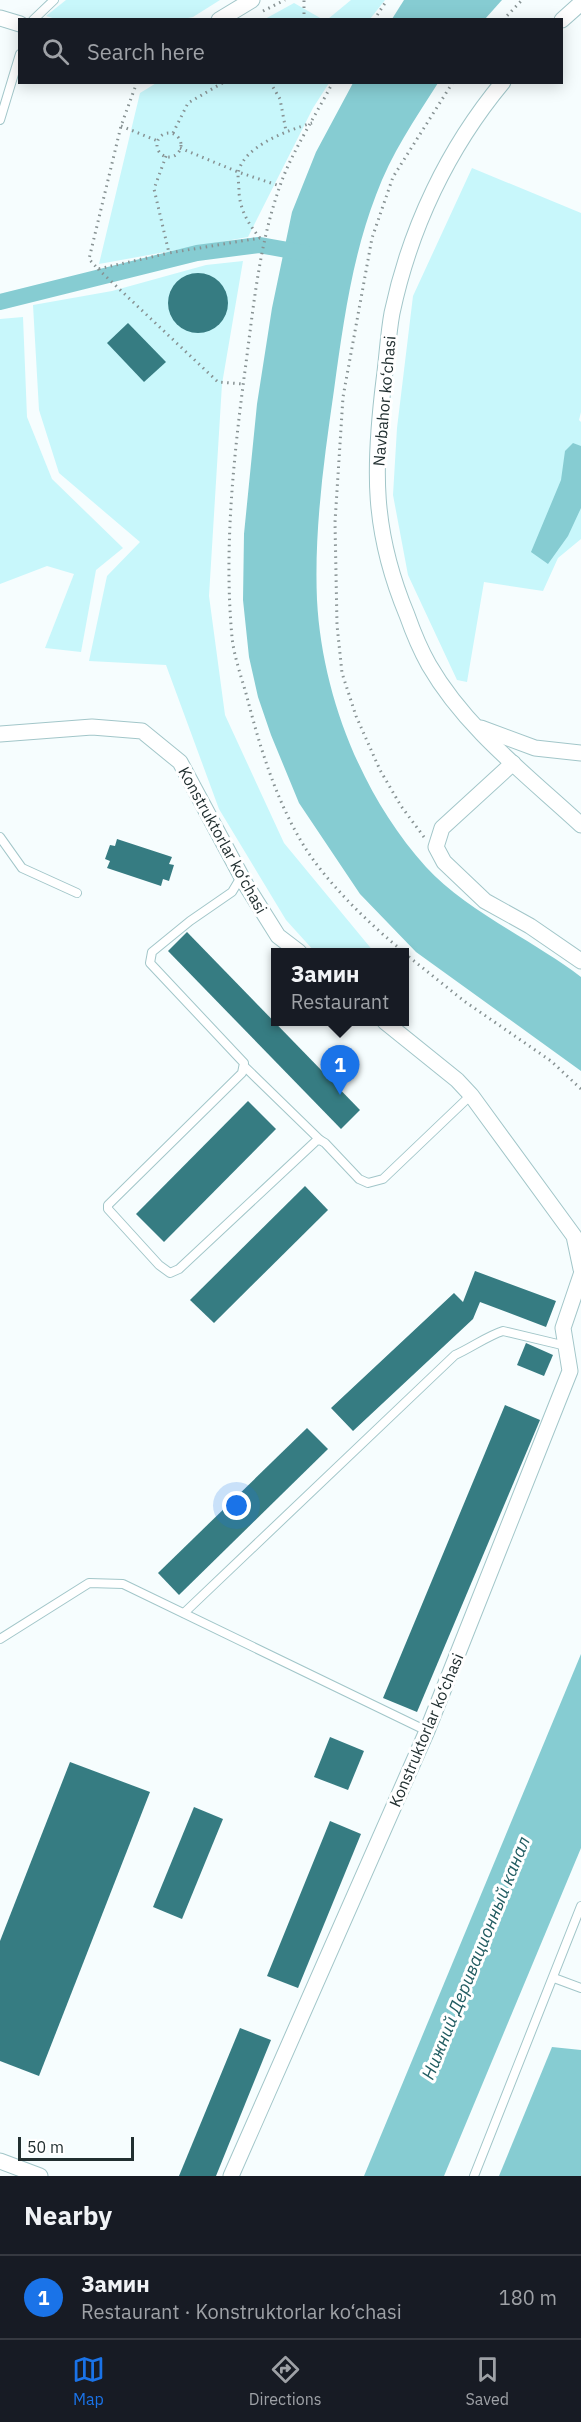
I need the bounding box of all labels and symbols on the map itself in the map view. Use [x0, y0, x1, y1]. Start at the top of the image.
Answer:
street label: Navbahor ko‘chasi [368, 335, 400, 467]
street label: Konstruktorlar ko‘chasi [174, 763, 272, 917]
pin: 1 [320, 1046, 360, 1095]
your location [222, 1491, 251, 1520]
street label: Konstruktorlar ko‘chasi [385, 1650, 467, 1810]
water label: Нижний Деривационный канал [416, 1833, 535, 2083]
scale bar [18, 2134, 134, 2162]

